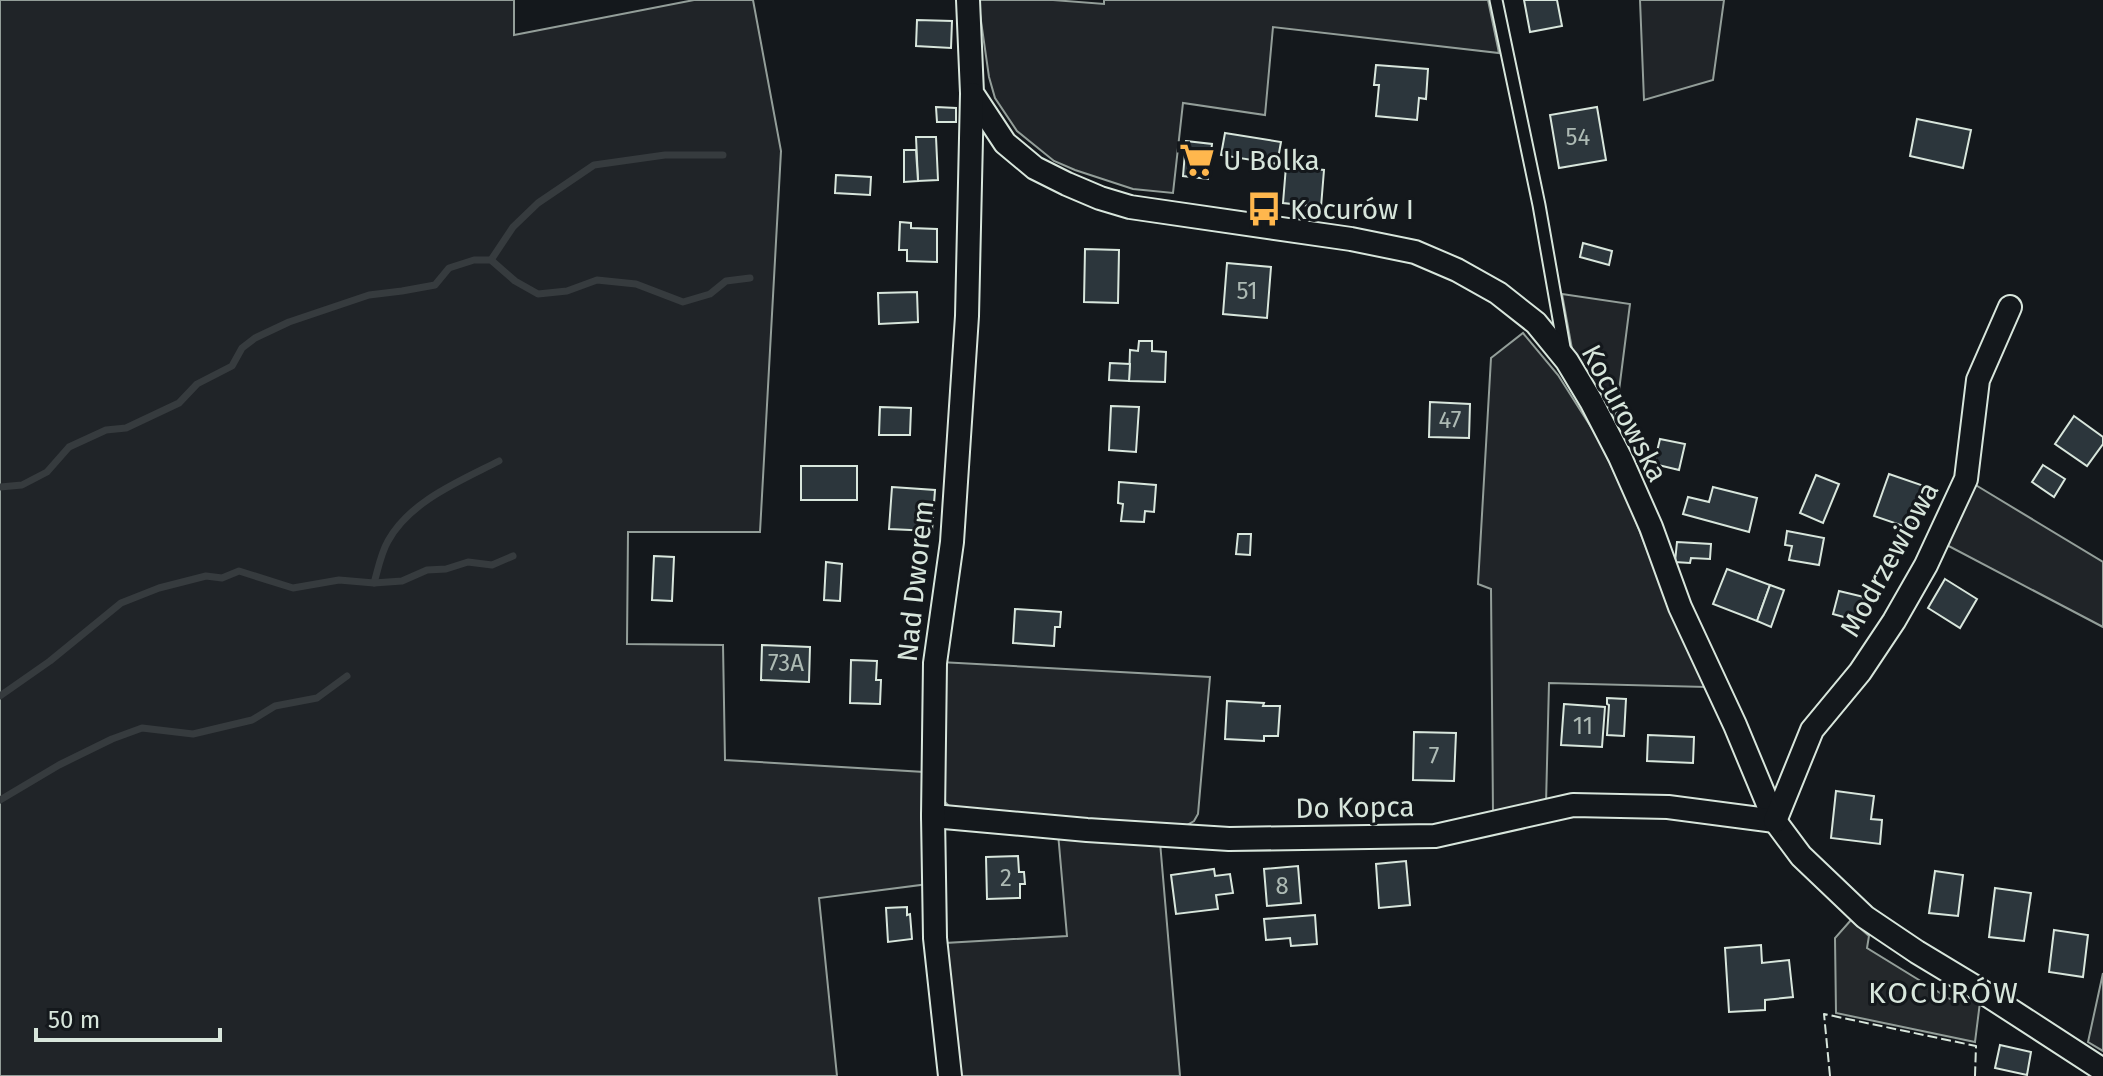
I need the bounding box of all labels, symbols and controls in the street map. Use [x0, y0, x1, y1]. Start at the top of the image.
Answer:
house number: 54 [1566, 123, 1591, 151]
supermarket icon: U Bolka [1178, 141, 1216, 179]
place label: U Bolka [1223, 144, 1320, 177]
bus stop icon: Kocurów I [1245, 190, 1283, 228]
place label: Kocurów I [1290, 193, 1414, 226]
house number: 51 [1236, 277, 1258, 305]
street label: Kocurowska [1575, 339, 1674, 487]
house number: 47 [1439, 406, 1461, 434]
street label: Modrzewiowa [1833, 476, 1946, 642]
street label: Nad Dworem [891, 499, 940, 663]
house number: 73A [768, 649, 804, 677]
house number: 11 [1573, 712, 1593, 740]
house number: 7 [1429, 742, 1439, 770]
street label: Do Kopca [1295, 790, 1415, 825]
house number: 2 [1000, 864, 1012, 892]
house number: 8 [1275, 872, 1289, 900]
district label: KOCURÓW [1868, 975, 2020, 1011]
scale bar [36, 992, 220, 1042]
text: 50 m [48, 1006, 100, 1034]

